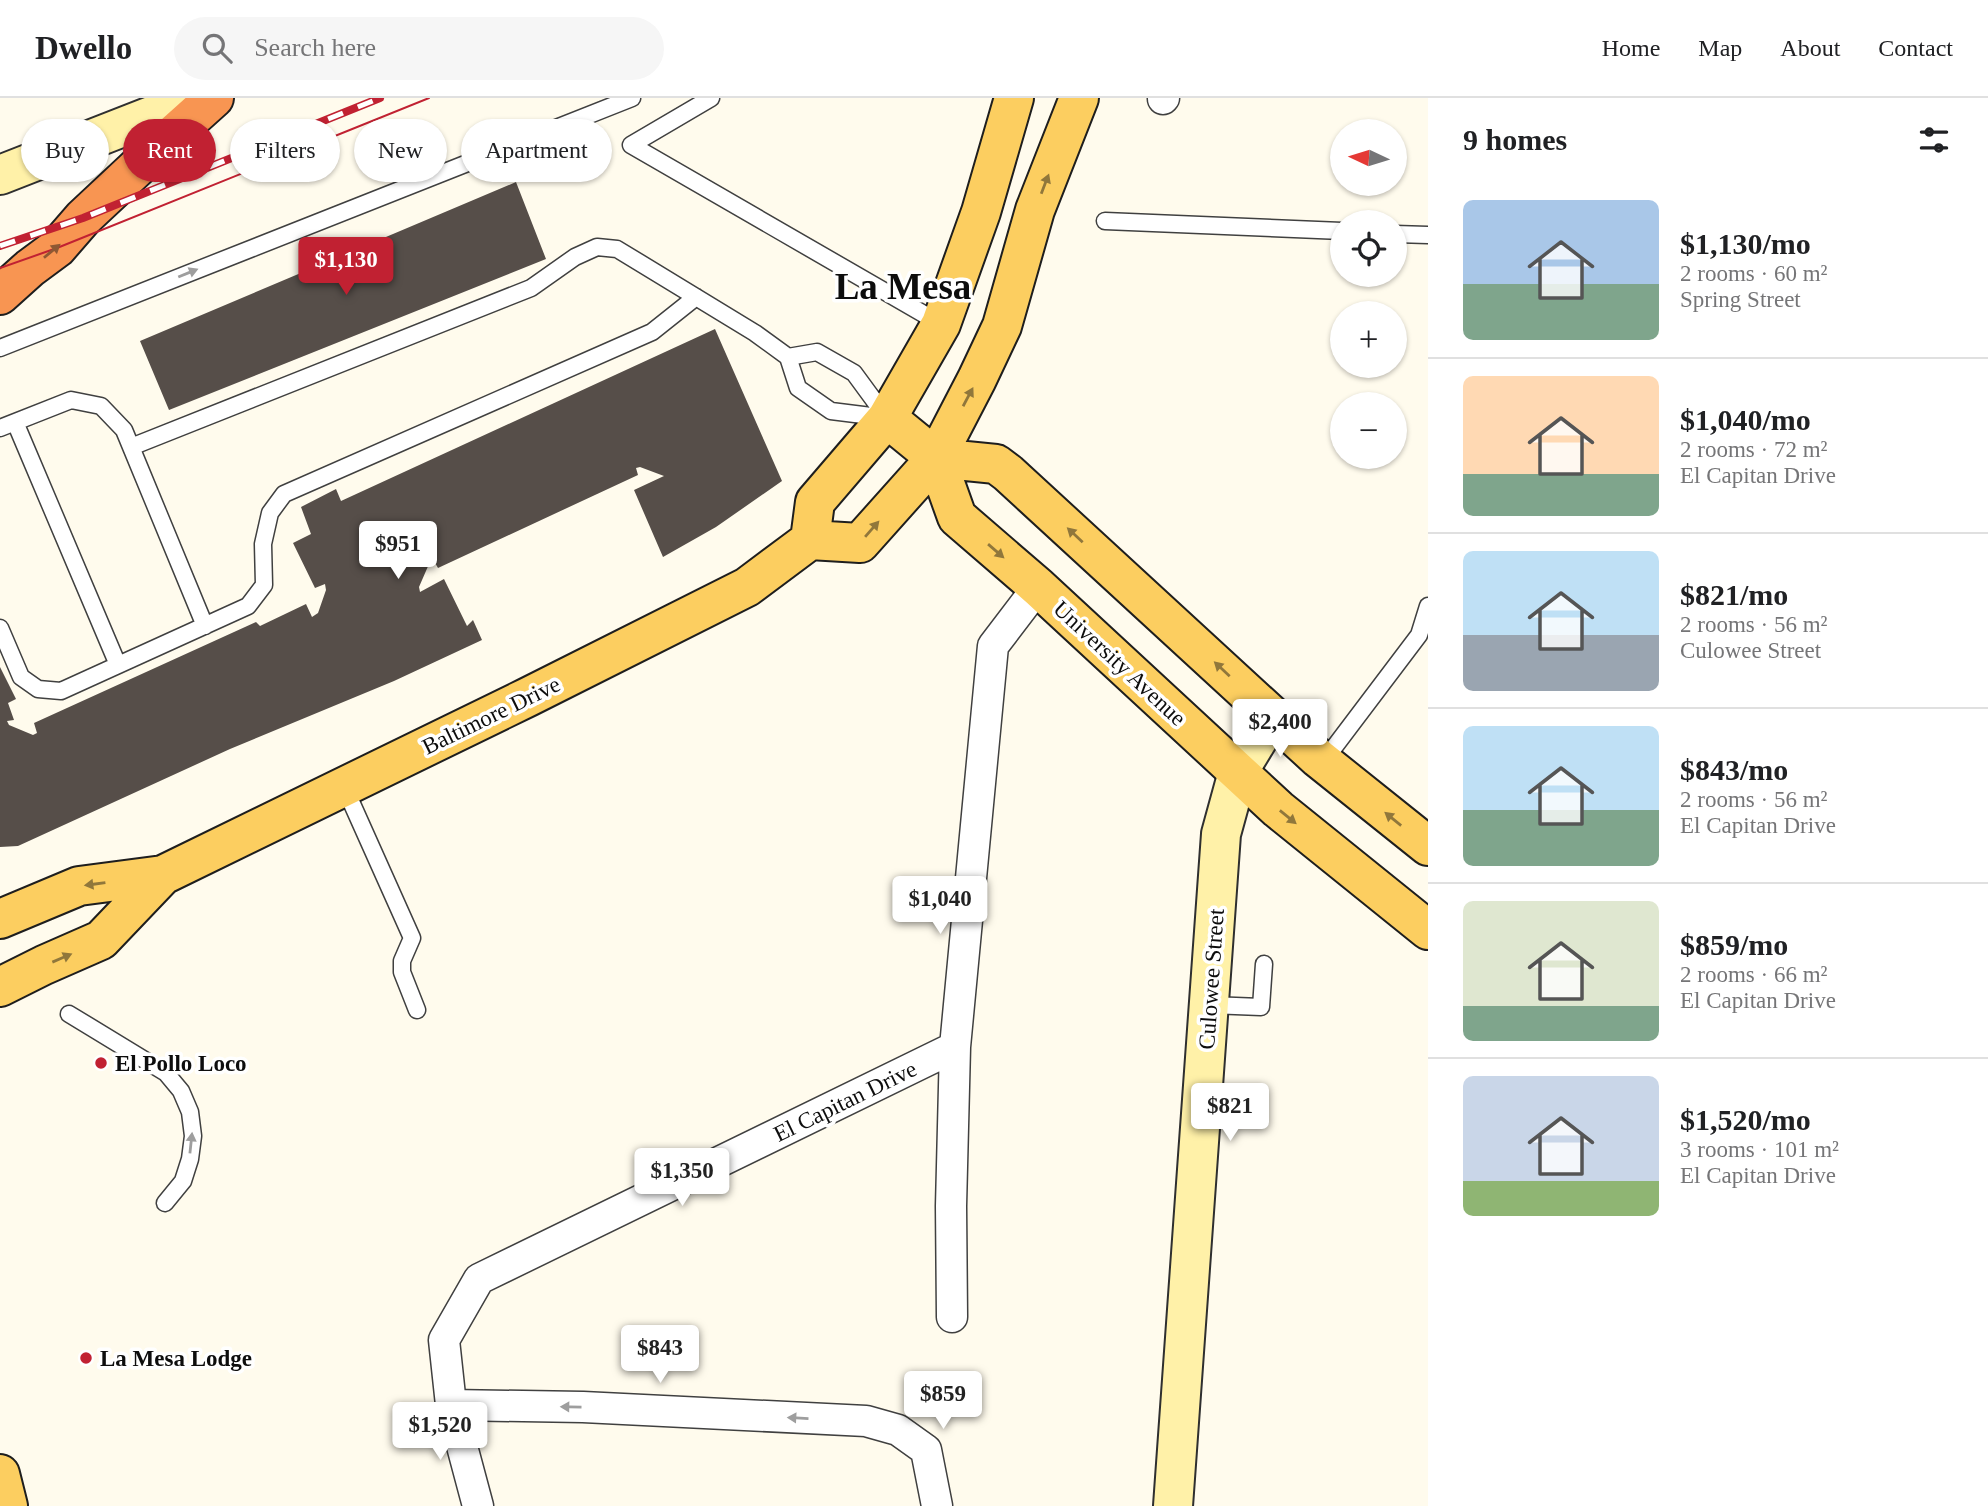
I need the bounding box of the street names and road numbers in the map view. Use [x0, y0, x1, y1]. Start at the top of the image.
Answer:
street label: University Avenue [1048, 596, 1191, 731]
street label: Baltimore Drive [418, 671, 564, 760]
street label: Culowee Street [1194, 907, 1229, 1050]
street label: El Capitan Drive [770, 1056, 921, 1147]

